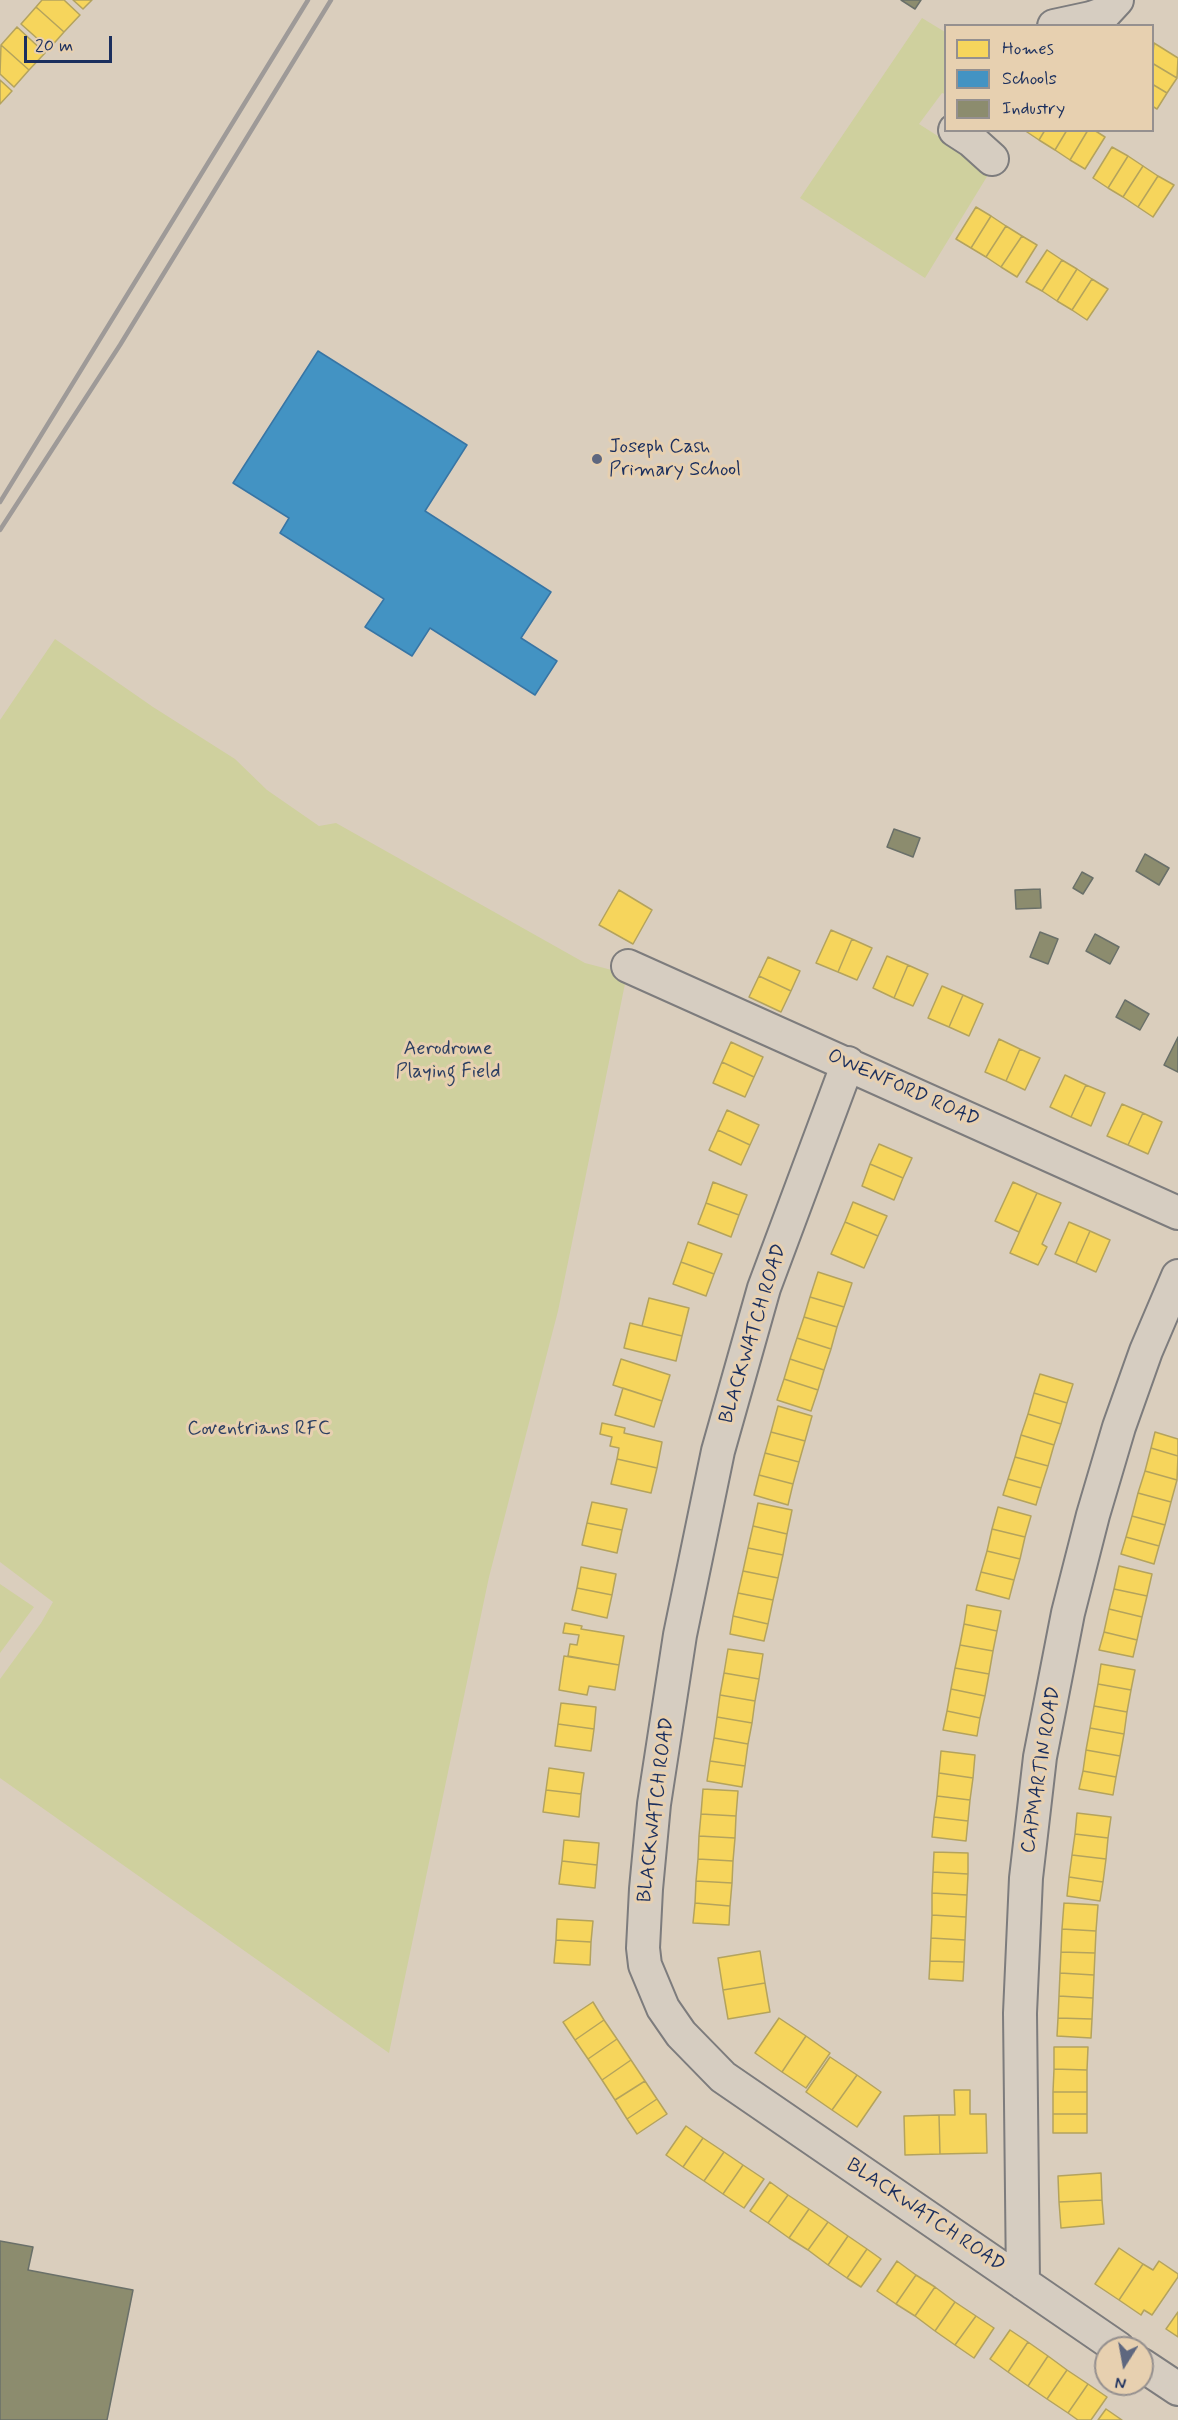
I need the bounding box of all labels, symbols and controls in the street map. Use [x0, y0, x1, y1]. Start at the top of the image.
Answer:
scale bar [27, 24, 116, 62]
legend [944, 24, 1154, 132]
text: 20 m [35, 34, 73, 58]
text: Homes [1002, 37, 1054, 61]
text: Schools [1002, 67, 1057, 91]
text: Industry [1002, 97, 1065, 121]
place label: Joseph Cash Primary School [609, 436, 741, 483]
marker: Joseph Cash Primary School [590, 452, 604, 466]
park label: Aerodrome Playing Field [395, 1038, 501, 1085]
street label: OWENFORD ROAD [823, 1045, 983, 1133]
street label: BLACKWATCH ROAD [715, 1241, 793, 1427]
park label: Coventrians RFC [187, 1418, 331, 1442]
street label: CAPMARTIN ROAD [1017, 1685, 1067, 1855]
street label: BLACKWATCH ROAD [634, 1716, 680, 1904]
street label: BLACKWATCH ROAD [841, 2154, 1009, 2278]
north arrow [1094, 2336, 1154, 2396]
text: N [1114, 2371, 1128, 2394]

